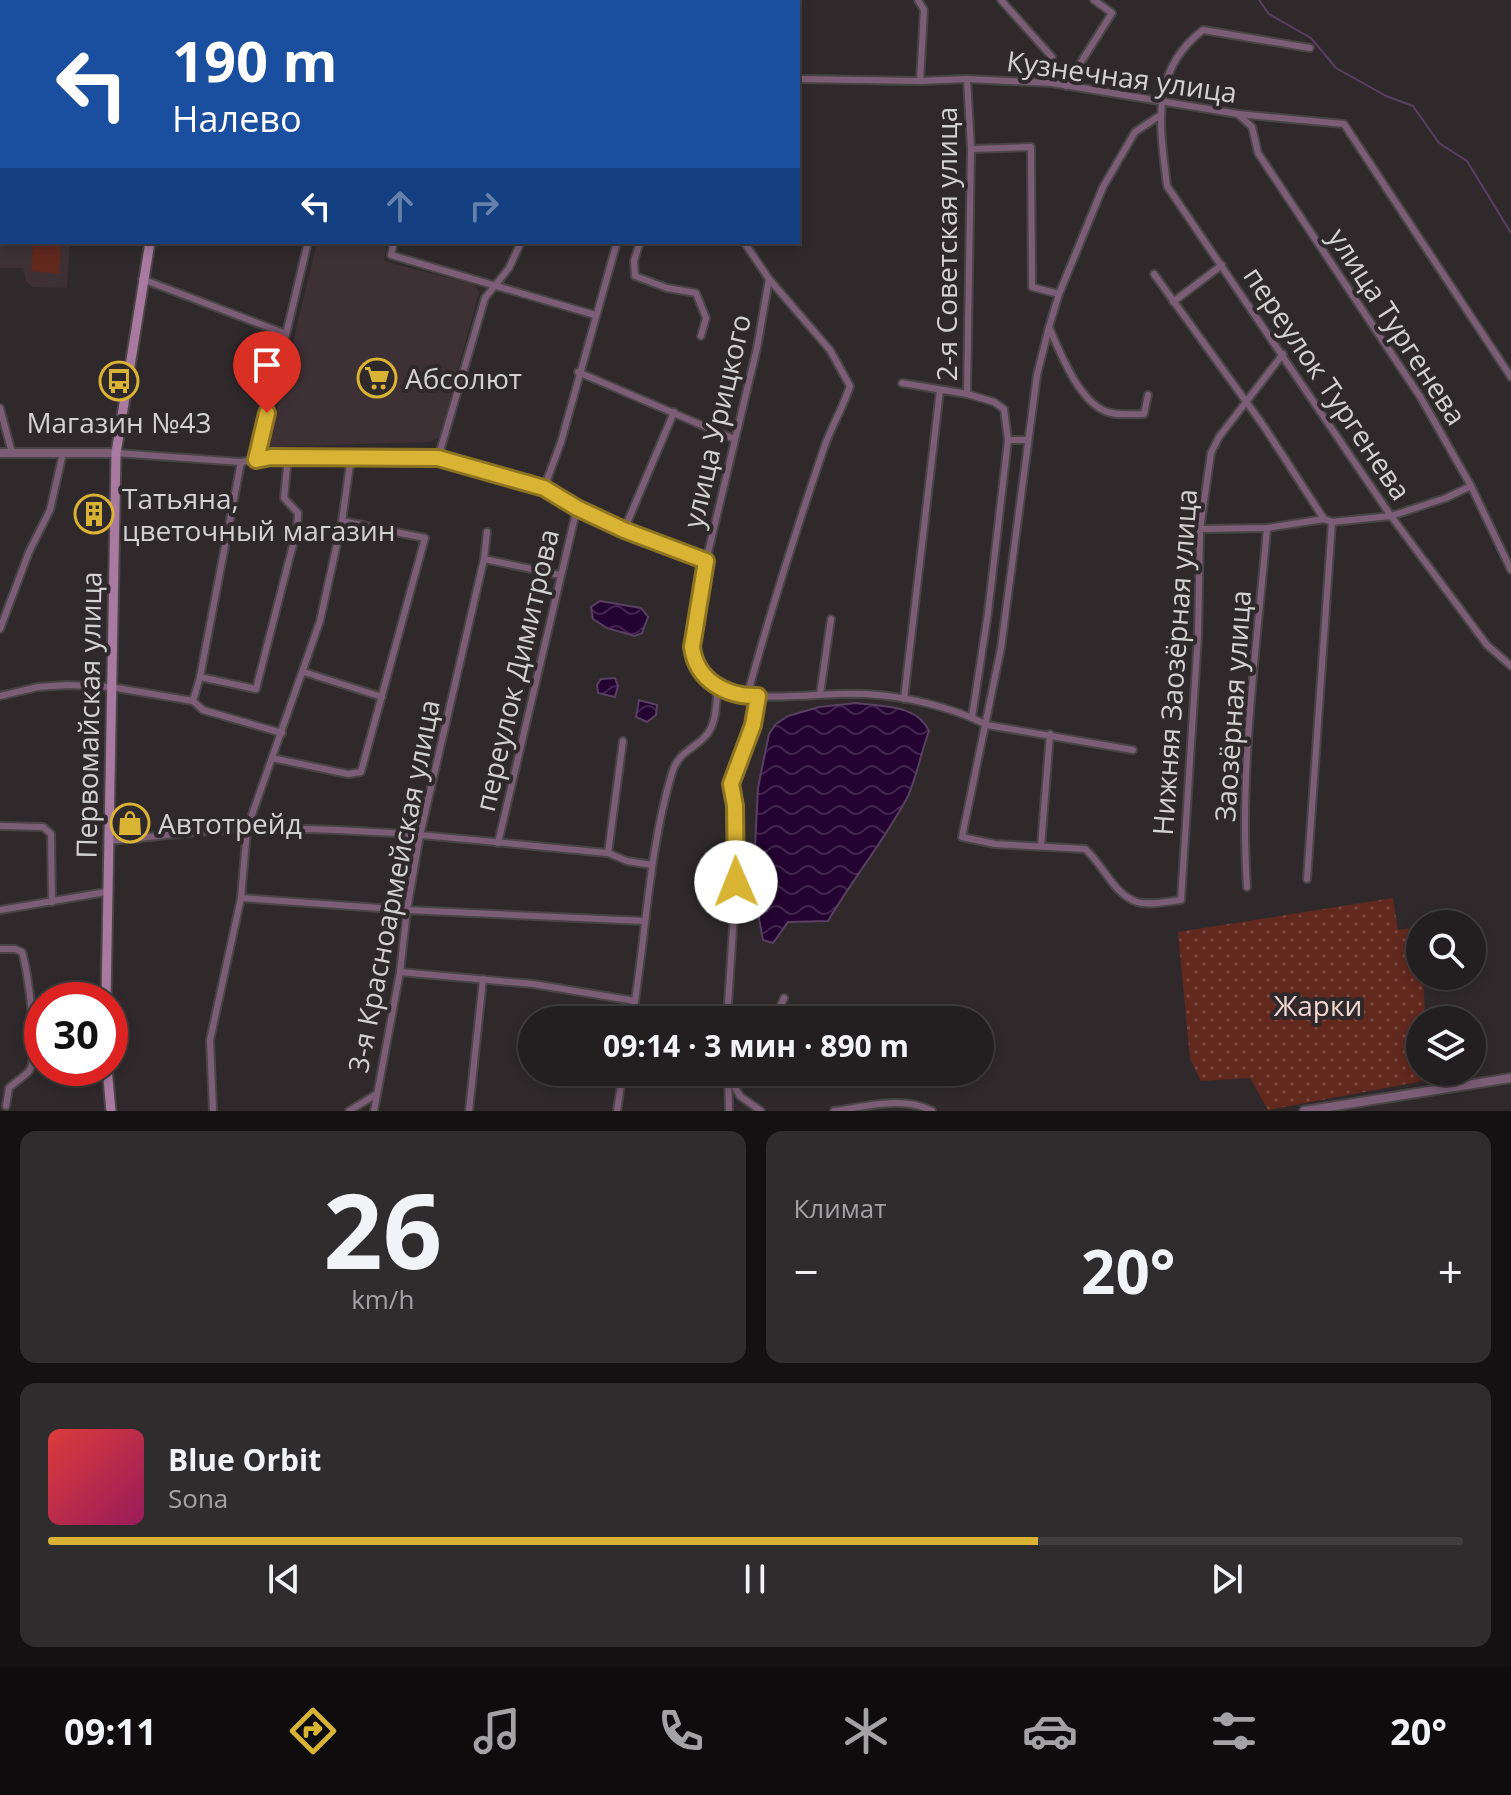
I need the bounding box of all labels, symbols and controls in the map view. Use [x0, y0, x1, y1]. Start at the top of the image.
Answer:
text: 190 m [172, 22, 338, 98]
icon: left [40, 32, 144, 136]
street label: Кузнечная улица [1004, 41, 1240, 111]
text: Налево [172, 94, 302, 143]
street label: 2-я Советская улица [927, 107, 965, 381]
icon: left [294, 184, 338, 228]
icon: ahead [378, 184, 422, 228]
icon: right [462, 184, 506, 228]
street label: улица Тургенева [1320, 220, 1476, 432]
street label: переулок Тургенева [1236, 259, 1420, 507]
street label: улица Урицкого [673, 310, 759, 532]
pin [233, 331, 301, 413]
icon: arrive [245, 343, 289, 387]
supermarket icon: Абсолют [356, 357, 398, 399]
place label: Абсолют [405, 359, 522, 397]
bus stop icon: Магазин №43 [98, 360, 140, 402]
place label: Магазин №43 [26, 403, 212, 441]
place label: Татьяна, цветочный магазин [122, 479, 395, 549]
street label: Нижняя Заозёрная улица [1143, 488, 1205, 836]
building icon: Татьяна, цветочный магазин [73, 493, 115, 535]
street label: переулок Димитрова [465, 525, 567, 815]
street label: Первомайская улица [66, 571, 110, 859]
street label: Заозёрная улица [1205, 589, 1259, 823]
street label: 3-я Красноармейская улица [338, 696, 448, 1076]
shop icon: Автотрейд [109, 802, 151, 844]
place label: Автотрейд [158, 804, 302, 842]
position arrow [694, 840, 778, 924]
map controls [1406, 910, 1486, 1086]
button: search [1406, 910, 1486, 990]
speed limit sign: 30 [24, 982, 128, 1086]
park label: Жарки [1274, 986, 1362, 1024]
button: layers [1406, 1006, 1486, 1086]
text: 09:14 · 3 мин · 890 m [603, 1025, 909, 1066]
text: 26 [323, 1158, 442, 1299]
text: Климат [794, 1190, 887, 1226]
text: 20° [1081, 1230, 1175, 1312]
text: − [794, 1241, 819, 1301]
text: + [1438, 1241, 1463, 1301]
text: km/h [351, 1281, 414, 1317]
text: Blue Orbit [168, 1439, 321, 1480]
text: Sona [168, 1480, 228, 1516]
icon: previous [262, 1557, 306, 1601]
icon: pause [733, 1557, 777, 1601]
icon: next [1205, 1557, 1249, 1601]
icon: directions [285, 1703, 341, 1759]
icon: music [469, 1703, 525, 1759]
icon: phone [653, 1703, 709, 1759]
icon: climate [838, 1703, 894, 1759]
icon: car [1022, 1703, 1078, 1759]
icon: filters [1206, 1703, 1262, 1759]
text: 09:11 [64, 1707, 157, 1756]
text: 20° [1390, 1707, 1447, 1756]

